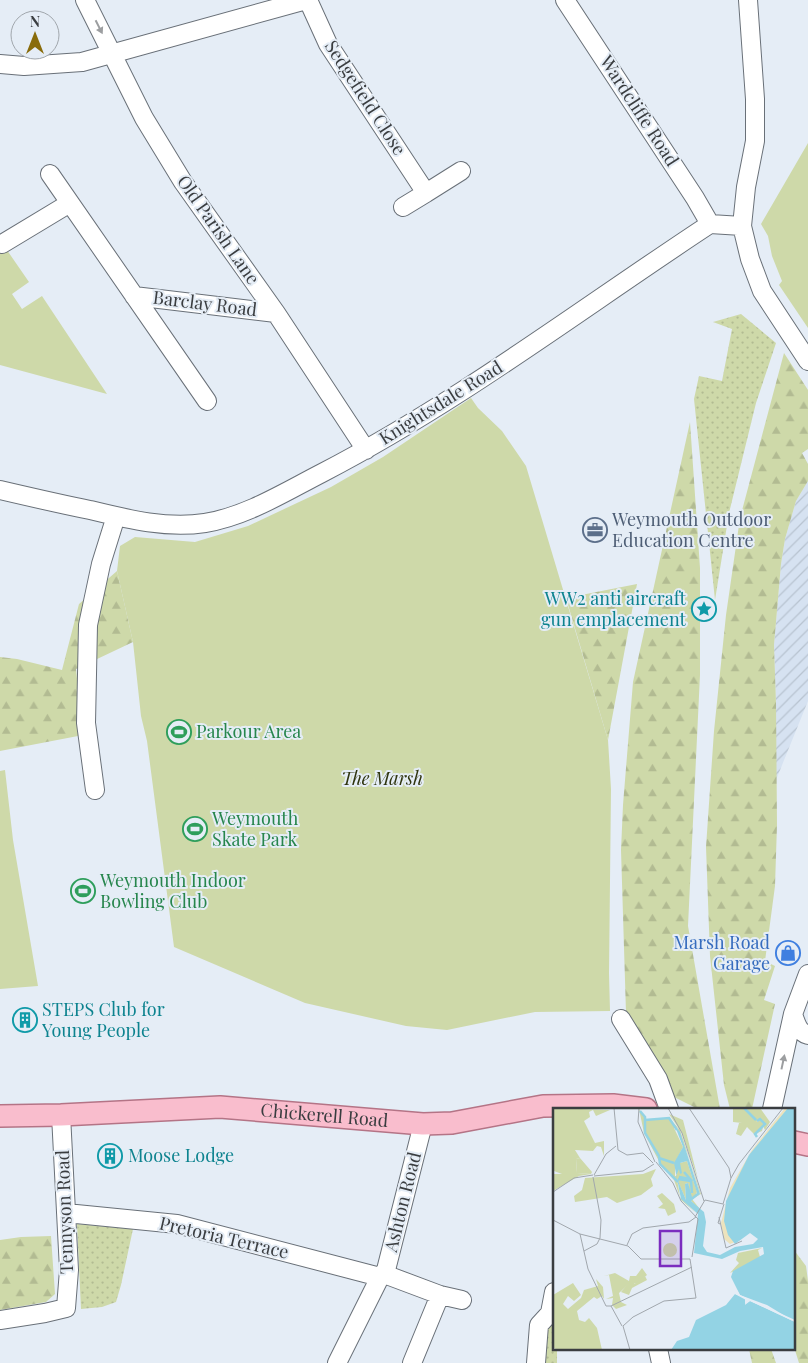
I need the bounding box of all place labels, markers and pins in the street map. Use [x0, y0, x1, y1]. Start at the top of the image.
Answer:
place label: Weymouth Outdoor Education Centre [611, 507, 771, 552]
office icon: Weymouth Outdoor Education Centre [582, 517, 608, 543]
place label: WW2 anti aircraft gun emplacement [541, 586, 687, 631]
place icon: WW2 anti aircraft gun emplacement [691, 596, 717, 622]
sports icon: Parkour Area [166, 719, 192, 745]
place label: Parkour Area [196, 719, 301, 743]
place label: Weymouth Skate Park [211, 806, 299, 851]
sports icon: Weymouth Skate Park [182, 816, 208, 842]
place label: Weymouth Indoor Bowling Club [99, 868, 246, 913]
sports icon: Weymouth Indoor Bowling Club [70, 878, 96, 904]
place label: Marsh Road Garage [673, 930, 771, 975]
shop icon: Marsh Road Garage [775, 940, 801, 966]
place label: STEPS Club for Young People [41, 997, 165, 1042]
building icon: STEPS Club for Young People [12, 1007, 38, 1033]
building icon: Moose Lodge [97, 1143, 123, 1169]
place label: Moose Lodge [128, 1143, 234, 1167]

